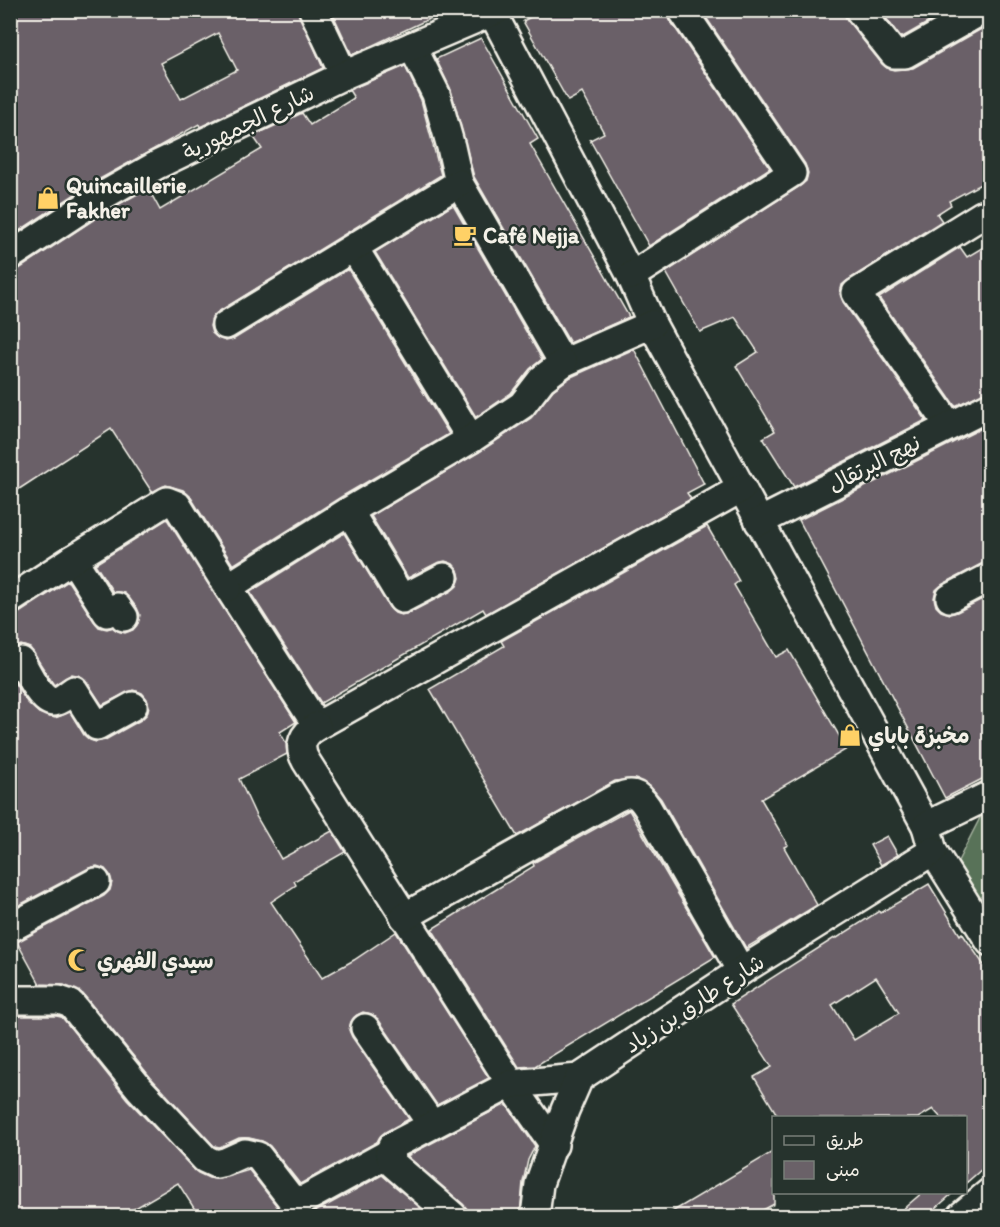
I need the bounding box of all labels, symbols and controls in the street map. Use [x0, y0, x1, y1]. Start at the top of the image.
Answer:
street label: شارع الجمهورية [178, 79, 319, 168]
place label: Quincaillerie Fakher [66, 172, 187, 224]
shop icon: Quincaillerie Fakher [35, 185, 61, 211]
cafe icon: Café Nejja [452, 222, 478, 248]
place label: Café Nejja [483, 222, 580, 249]
street label: نهج البرتقال [823, 429, 926, 500]
shop icon: مخبزة باباي [837, 722, 863, 748]
place label: مخبزة باباي [868, 722, 970, 752]
mosque icon: سيدي الفهري [66, 947, 92, 973]
place label: سيدي الفهري [97, 947, 214, 977]
street label: شارع طارق بن زياد [619, 948, 770, 1060]
legend [772, 1116, 967, 1194]
text: طريق [826, 1129, 864, 1151]
text: مبنى [826, 1159, 860, 1181]

